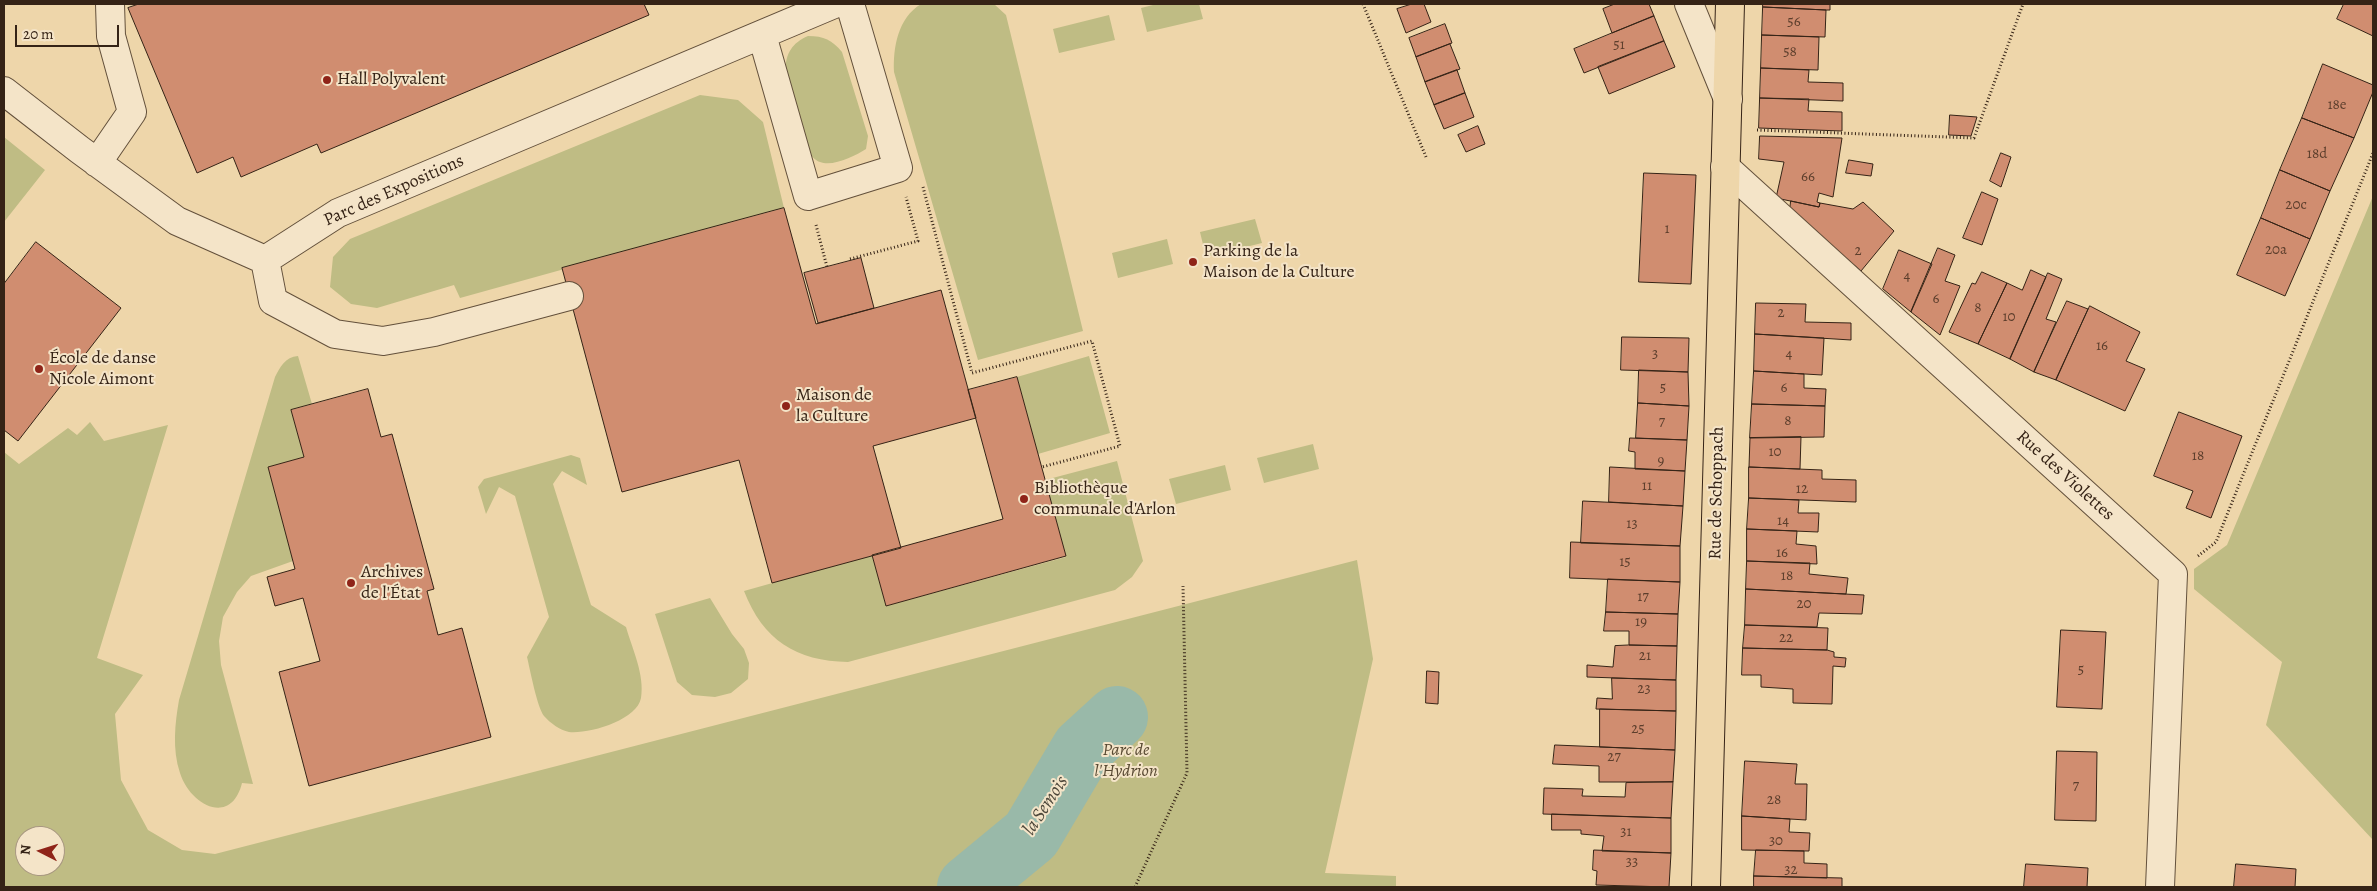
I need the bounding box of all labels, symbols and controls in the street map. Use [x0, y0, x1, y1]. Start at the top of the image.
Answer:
house number: 56 [1787, 13, 1801, 31]
scale bar [18, 15, 121, 47]
text: 20 m [23, 24, 54, 44]
house number: 51 [1613, 36, 1625, 54]
house number: 58 [1783, 43, 1797, 61]
place label: Hall Polyvalent [337, 69, 446, 91]
marker: Hall Polyvalent [321, 74, 333, 86]
house number: 18e [2327, 96, 2347, 114]
house number: 18d [2307, 145, 2327, 163]
street label: Parc des Expositions [320, 150, 468, 232]
house number: 66 [1801, 168, 1815, 186]
house number: 20c [2285, 196, 2307, 214]
house number: 1 [1664, 220, 1670, 238]
place label: Parking de la Maison de la Culture [1203, 241, 1355, 284]
house number: 20a [2265, 241, 2287, 259]
house number: 2 [1854, 242, 1862, 260]
marker: Parking de la Maison de la Culture [1187, 256, 1199, 268]
house number: 4 [1904, 267, 1910, 285]
house number: 6 [1933, 290, 1939, 308]
house number: 8 [1974, 299, 1982, 317]
house number: 2 [1777, 304, 1785, 322]
house number: 10 [2002, 308, 2016, 326]
house number: 16 [2096, 337, 2108, 355]
house number: 3 [1652, 345, 1658, 363]
house number: 4 [1786, 345, 1792, 363]
place label: École de danse Nicole Aimont [49, 348, 156, 390]
marker: École de danse Nicole Aimont [33, 363, 45, 375]
house number: 5 [1660, 379, 1666, 397]
house number: 6 [1781, 379, 1787, 397]
place label: Maison de la Culture [796, 385, 872, 428]
marker: Maison de la Culture [780, 400, 792, 412]
house number: 8 [1784, 412, 1792, 430]
house number: 7 [1659, 413, 1665, 431]
street label: Rue de Schoppach [1705, 426, 1729, 560]
street label: Rue des Violettes [2012, 426, 2118, 526]
house number: 10 [1768, 443, 1782, 461]
house number: 18 [2192, 447, 2204, 465]
house number: 9 [1658, 452, 1664, 470]
house number: 11 [1642, 477, 1652, 495]
place label: Bibliothèque communale d'Arlon [1034, 478, 1176, 520]
house number: 12 [1796, 480, 1808, 498]
marker: Bibliothèque communale d'Arlon [1018, 493, 1030, 505]
house number: 14 [1777, 512, 1789, 530]
house number: 13 [1626, 515, 1638, 533]
house number: 16 [1776, 544, 1788, 562]
house number: 15 [1619, 553, 1631, 571]
place label: Archives de l'État [361, 562, 423, 604]
house number: 18 [1781, 567, 1793, 585]
marker: Archives de l'État [345, 577, 357, 589]
house number: 17 [1637, 588, 1649, 606]
house number: 20 [1796, 595, 1812, 613]
house number: 19 [1635, 613, 1647, 631]
house number: 22 [1779, 629, 1793, 647]
house number: 21 [1639, 647, 1651, 665]
house number: 5 [2078, 661, 2084, 679]
house number: 23 [1637, 680, 1651, 698]
house number: 25 [1631, 720, 1645, 738]
park label: Parc de l'Hydrion [1094, 740, 1158, 782]
house number: 27 [1607, 748, 1621, 766]
water label: la Semois [1018, 772, 1074, 840]
house number: 7 [2073, 777, 2079, 795]
house number: 28 [1767, 791, 1781, 809]
house number: 31 [1620, 823, 1632, 841]
north arrow [15, 826, 65, 876]
house number: 30 [1769, 832, 1783, 850]
text: N [16, 844, 35, 856]
house number: 33 [1626, 853, 1638, 871]
house number: 32 [1784, 861, 1798, 879]

